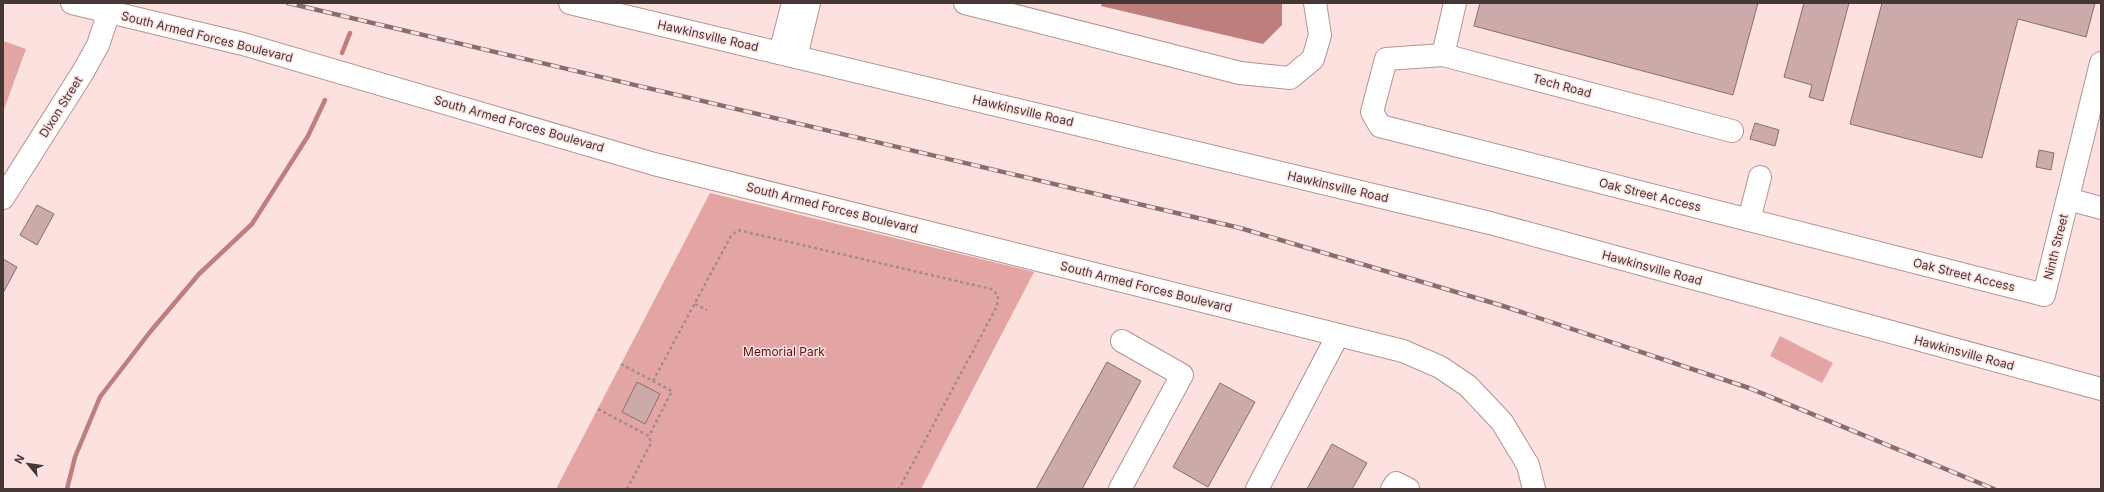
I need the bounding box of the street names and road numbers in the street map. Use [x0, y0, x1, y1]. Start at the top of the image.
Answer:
street label: South Armed Forces Boulevard [120, 8, 294, 65]
street label: Hawkinsville Road [656, 17, 760, 54]
street label: Tech Road [1531, 70, 1593, 101]
street label: Dixon Street [36, 73, 85, 140]
street label: South Armed Forces Boulevard [432, 92, 606, 155]
street label: Hawkinsville Road [971, 92, 1075, 129]
street label: Hawkinsville Road [1286, 168, 1390, 205]
street label: Oak Street Access [1597, 175, 1703, 214]
street label: South Armed Forces Boulevard [745, 179, 919, 236]
street label: Ninth Street [2040, 212, 2071, 281]
street label: Hawkinsville Road [1600, 247, 1704, 288]
street label: Oak Street Access [1911, 255, 2017, 294]
street label: South Armed Forces Boulevard [1059, 258, 1233, 315]
street label: Hawkinsville Road [1912, 332, 2016, 373]

